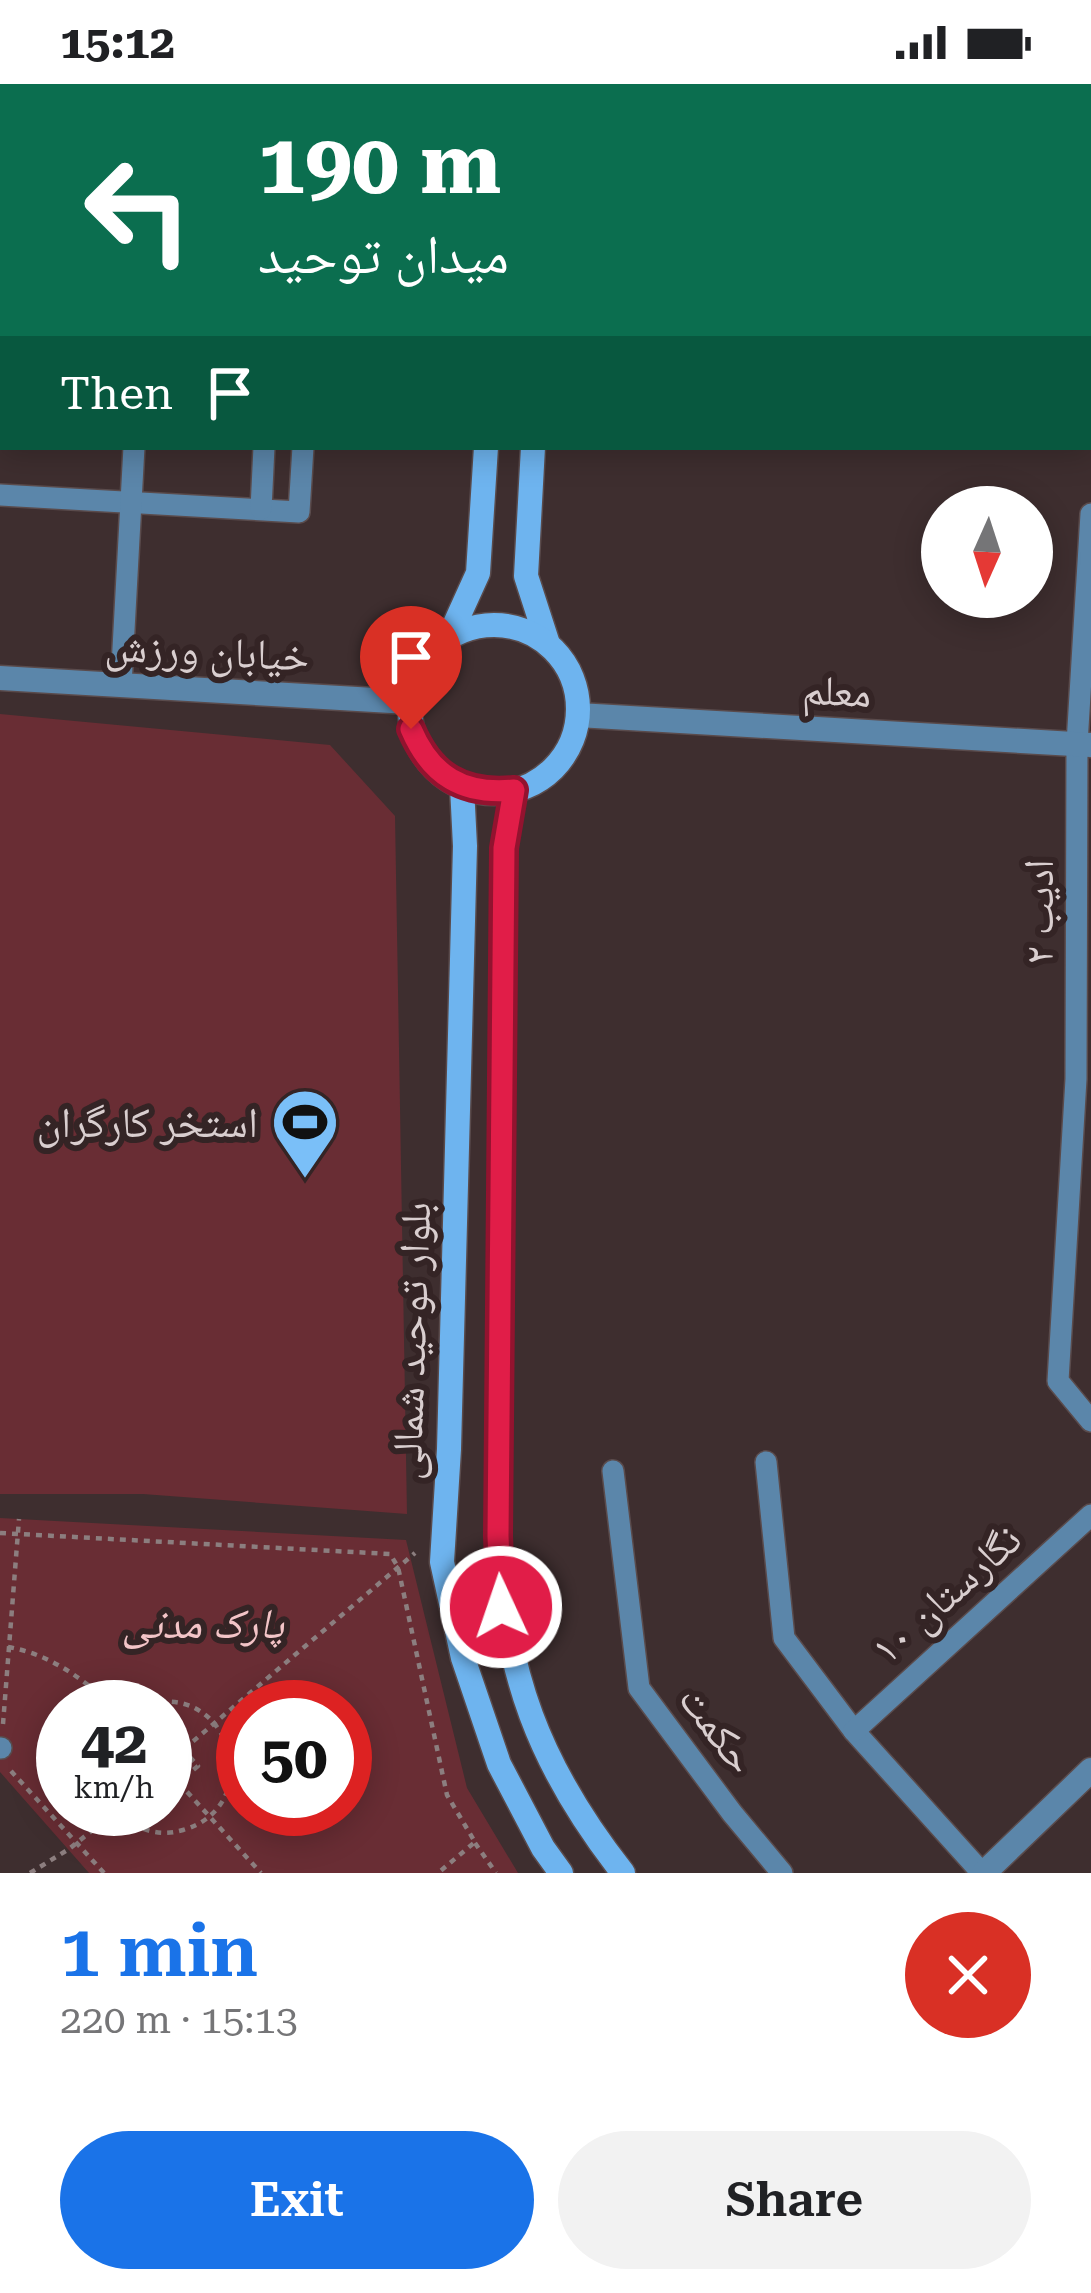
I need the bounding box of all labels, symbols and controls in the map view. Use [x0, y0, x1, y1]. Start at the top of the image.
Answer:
text: 15:12 [60, 16, 175, 69]
text: 190 m [258, 115, 501, 213]
icon: left [60, 132, 216, 288]
text: میدان توحید [258, 223, 509, 286]
icon: arrive [197, 360, 263, 426]
text: Then [60, 367, 173, 420]
north arrow [921, 486, 1053, 618]
map controls [921, 486, 1053, 618]
pin [360, 606, 462, 729]
street label: خیابان ورزش [104, 621, 310, 682]
icon: arrive [378, 624, 444, 690]
street label: معلم [801, 665, 873, 720]
street label: ادیب ۲ [1014, 859, 1063, 965]
sports icon: استخر کارگران [270, 1087, 340, 1181]
place label: استخر کارگران [36, 1098, 258, 1148]
street label: بلوار توحید شمالی [382, 1201, 441, 1481]
street label: نگارستان ۱۰ [861, 1514, 1031, 1675]
position arrow [438, 1544, 564, 1670]
park label: پارک مدنی [122, 1599, 284, 1649]
street label: حکمت [669, 1675, 767, 1783]
speed limit sign: 50 [216, 1680, 372, 1836]
text: 42 [80, 1707, 148, 1778]
text: km/h [74, 1770, 154, 1805]
text: 1 min [60, 1909, 258, 1994]
button: close [905, 1912, 1031, 2038]
text: 220 m · 15:13 [60, 1997, 298, 2043]
button: Exit [60, 2131, 534, 2269]
button: Share [558, 2131, 1031, 2269]

